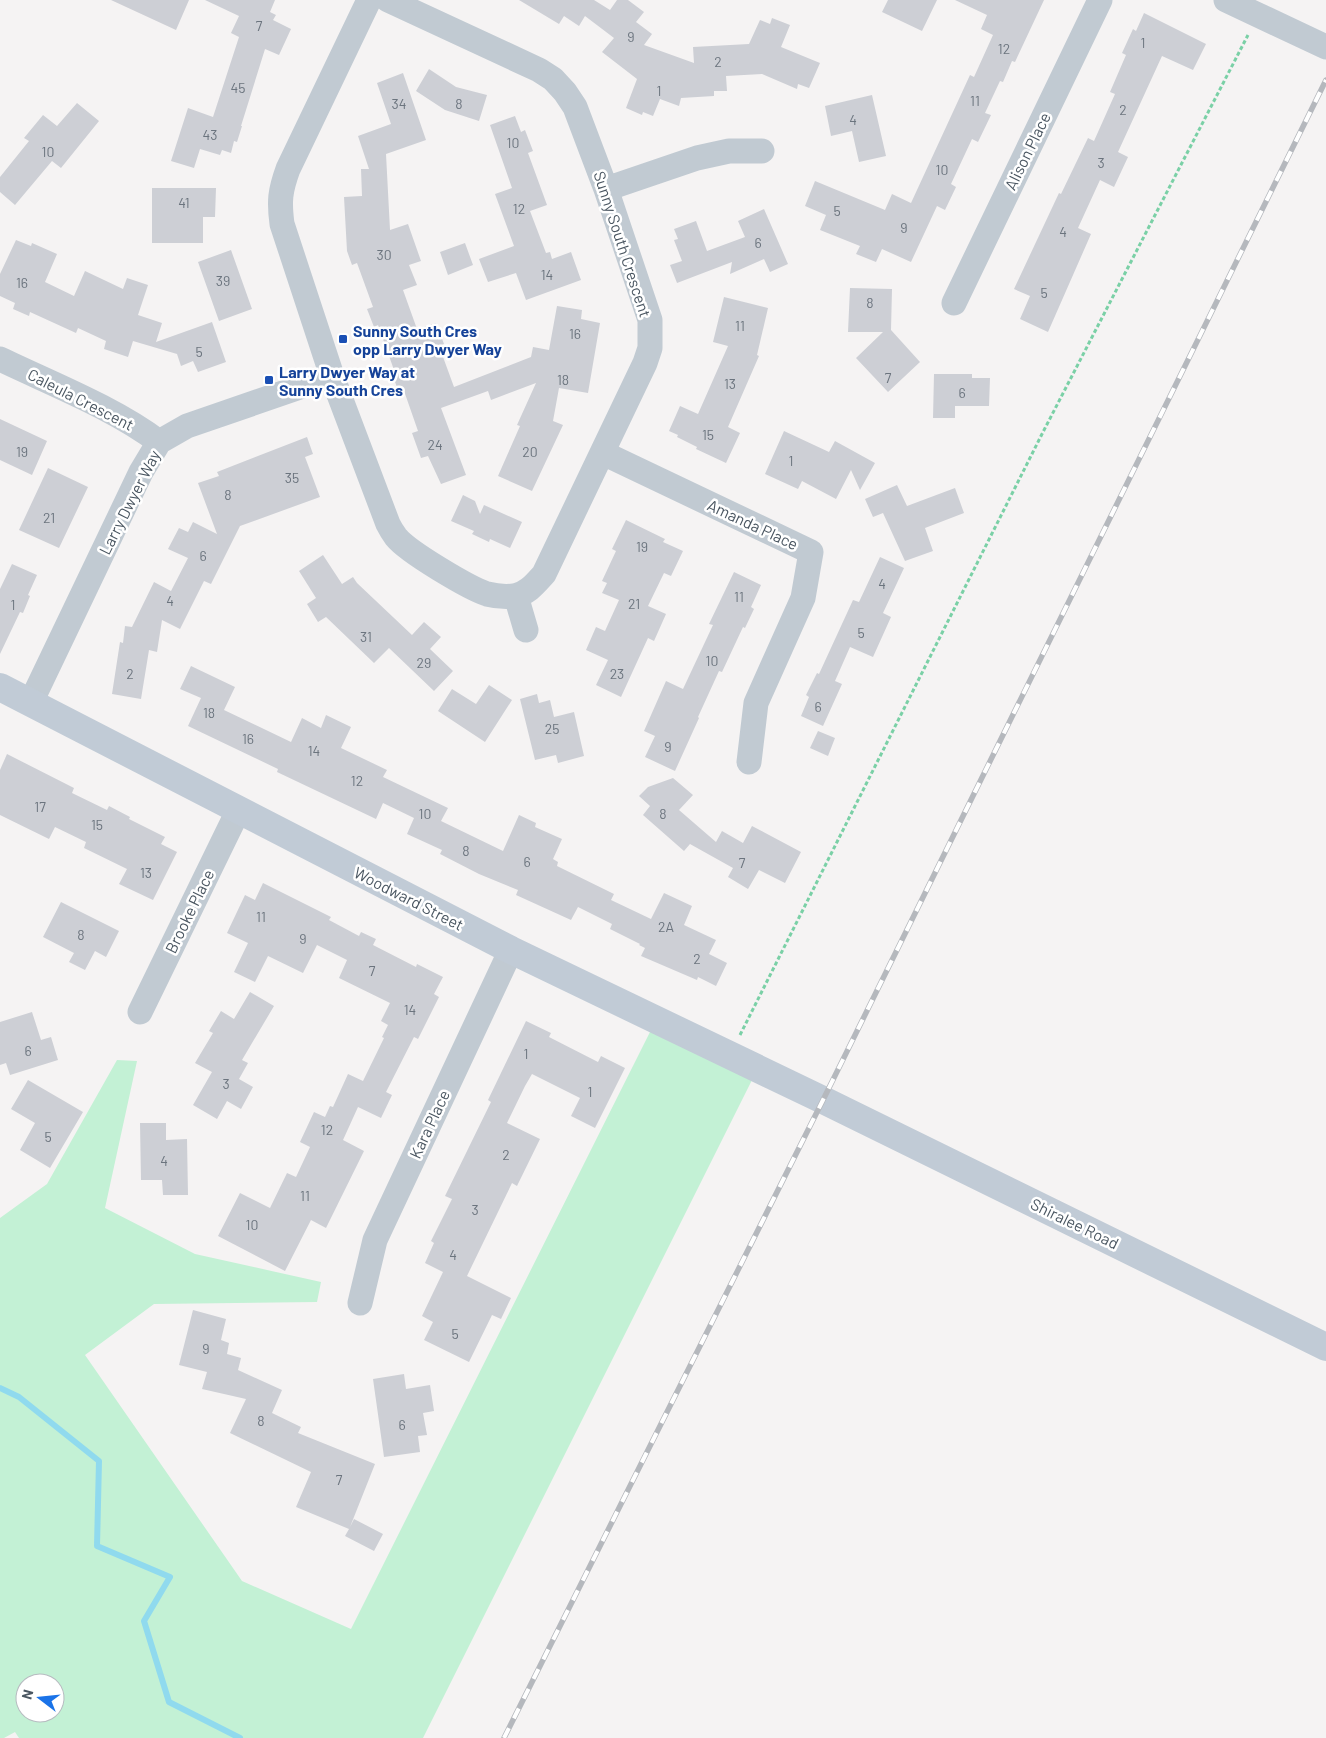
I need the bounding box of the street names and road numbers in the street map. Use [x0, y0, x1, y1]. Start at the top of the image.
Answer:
street label: Alison Place [1000, 109, 1054, 193]
street label: Sunny South Crescent [590, 168, 656, 320]
street label: Caleula Crescent [25, 364, 137, 434]
street label: Larry Dwyer Way [95, 446, 164, 557]
street label: Amanda Place [705, 495, 801, 553]
street label: Woodward Street [351, 862, 467, 934]
street label: Brooke Place [161, 866, 217, 956]
street label: Kara Place [405, 1087, 453, 1161]
street label: Shiralee Road [1028, 1194, 1122, 1252]

